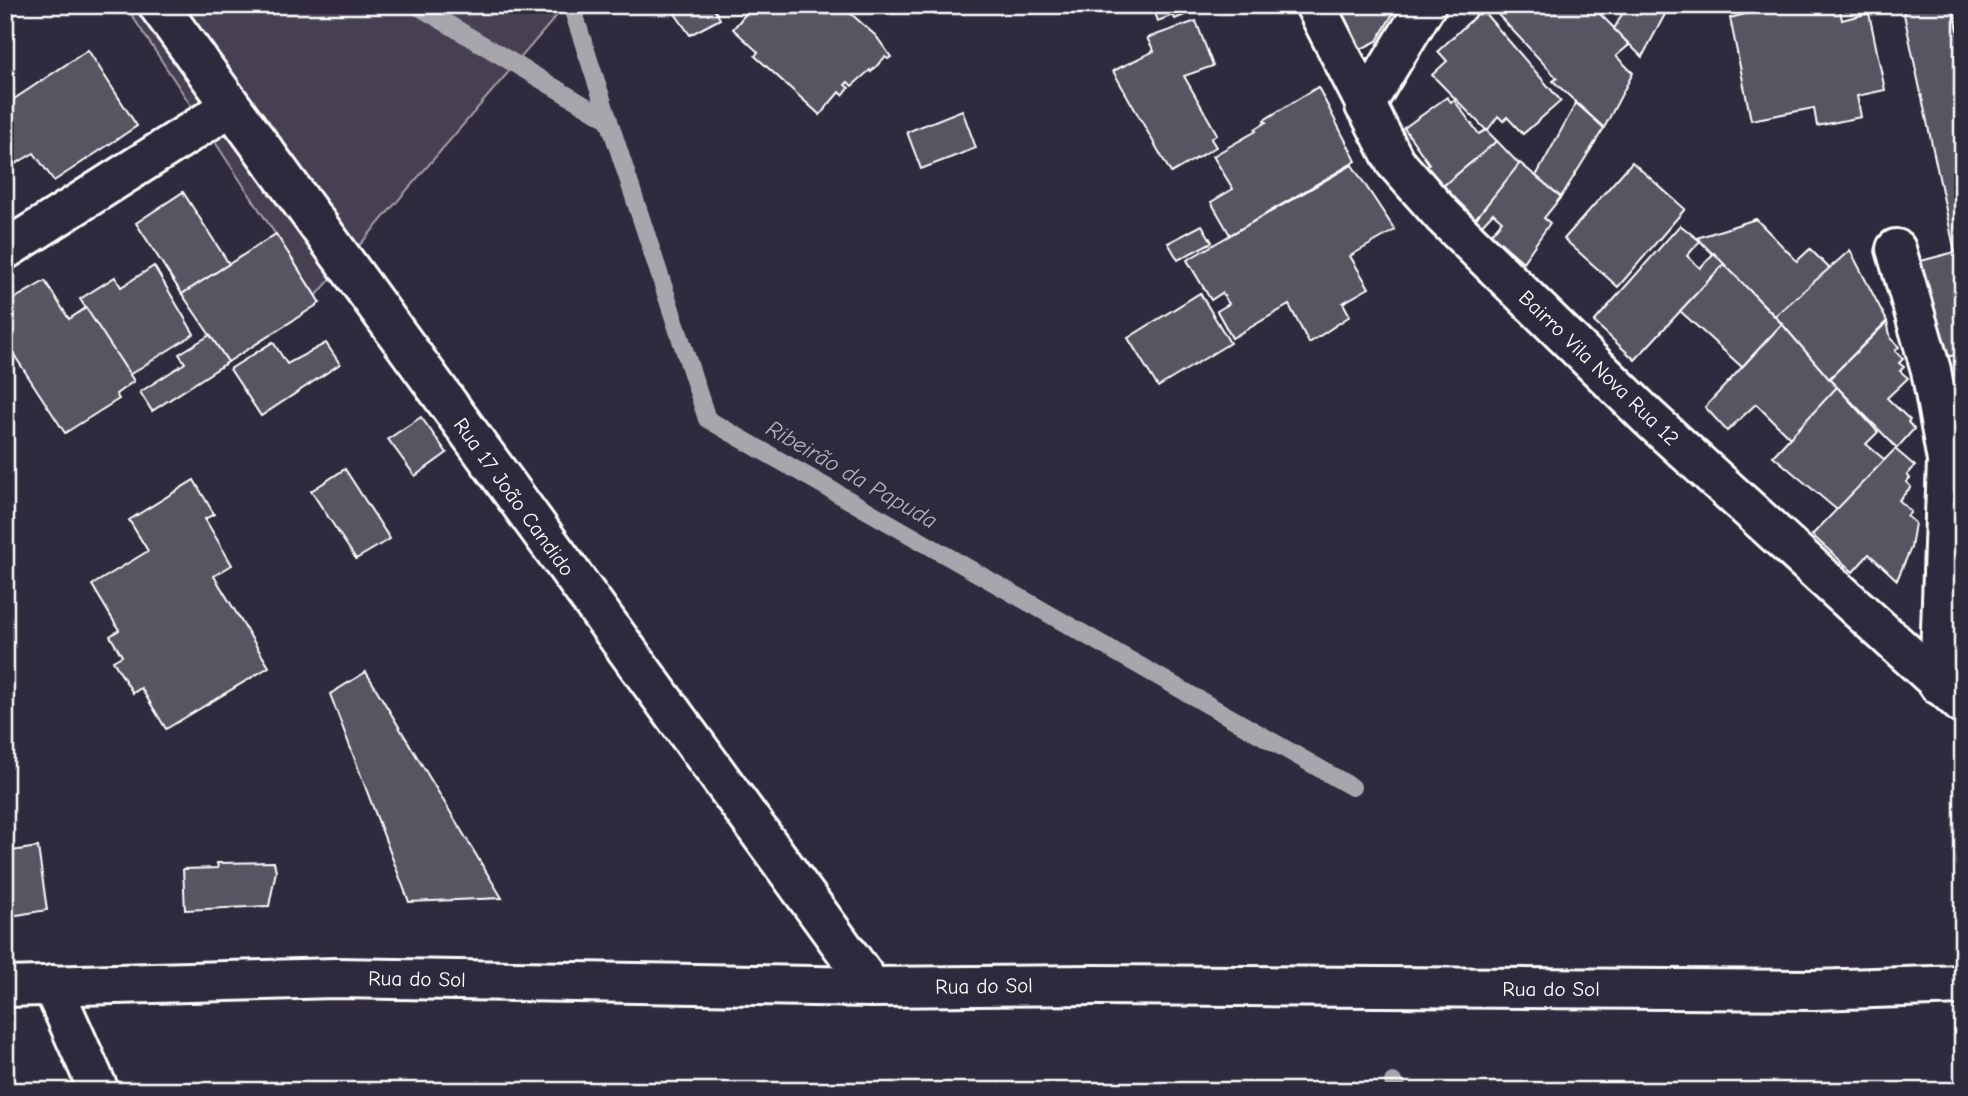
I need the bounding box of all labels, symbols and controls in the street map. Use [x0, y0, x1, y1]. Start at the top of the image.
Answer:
street label: Bairro Vila Nova Rua 12 [1514, 285, 1684, 451]
street label: Rua 17 João Candido [449, 413, 579, 581]
water label: Ribeirão da Papuda [762, 415, 942, 534]
street label: Rua do Sol [368, 966, 466, 992]
street label: Rua do Sol [935, 973, 1033, 999]
street label: Rua do Sol [1502, 977, 1600, 1001]

